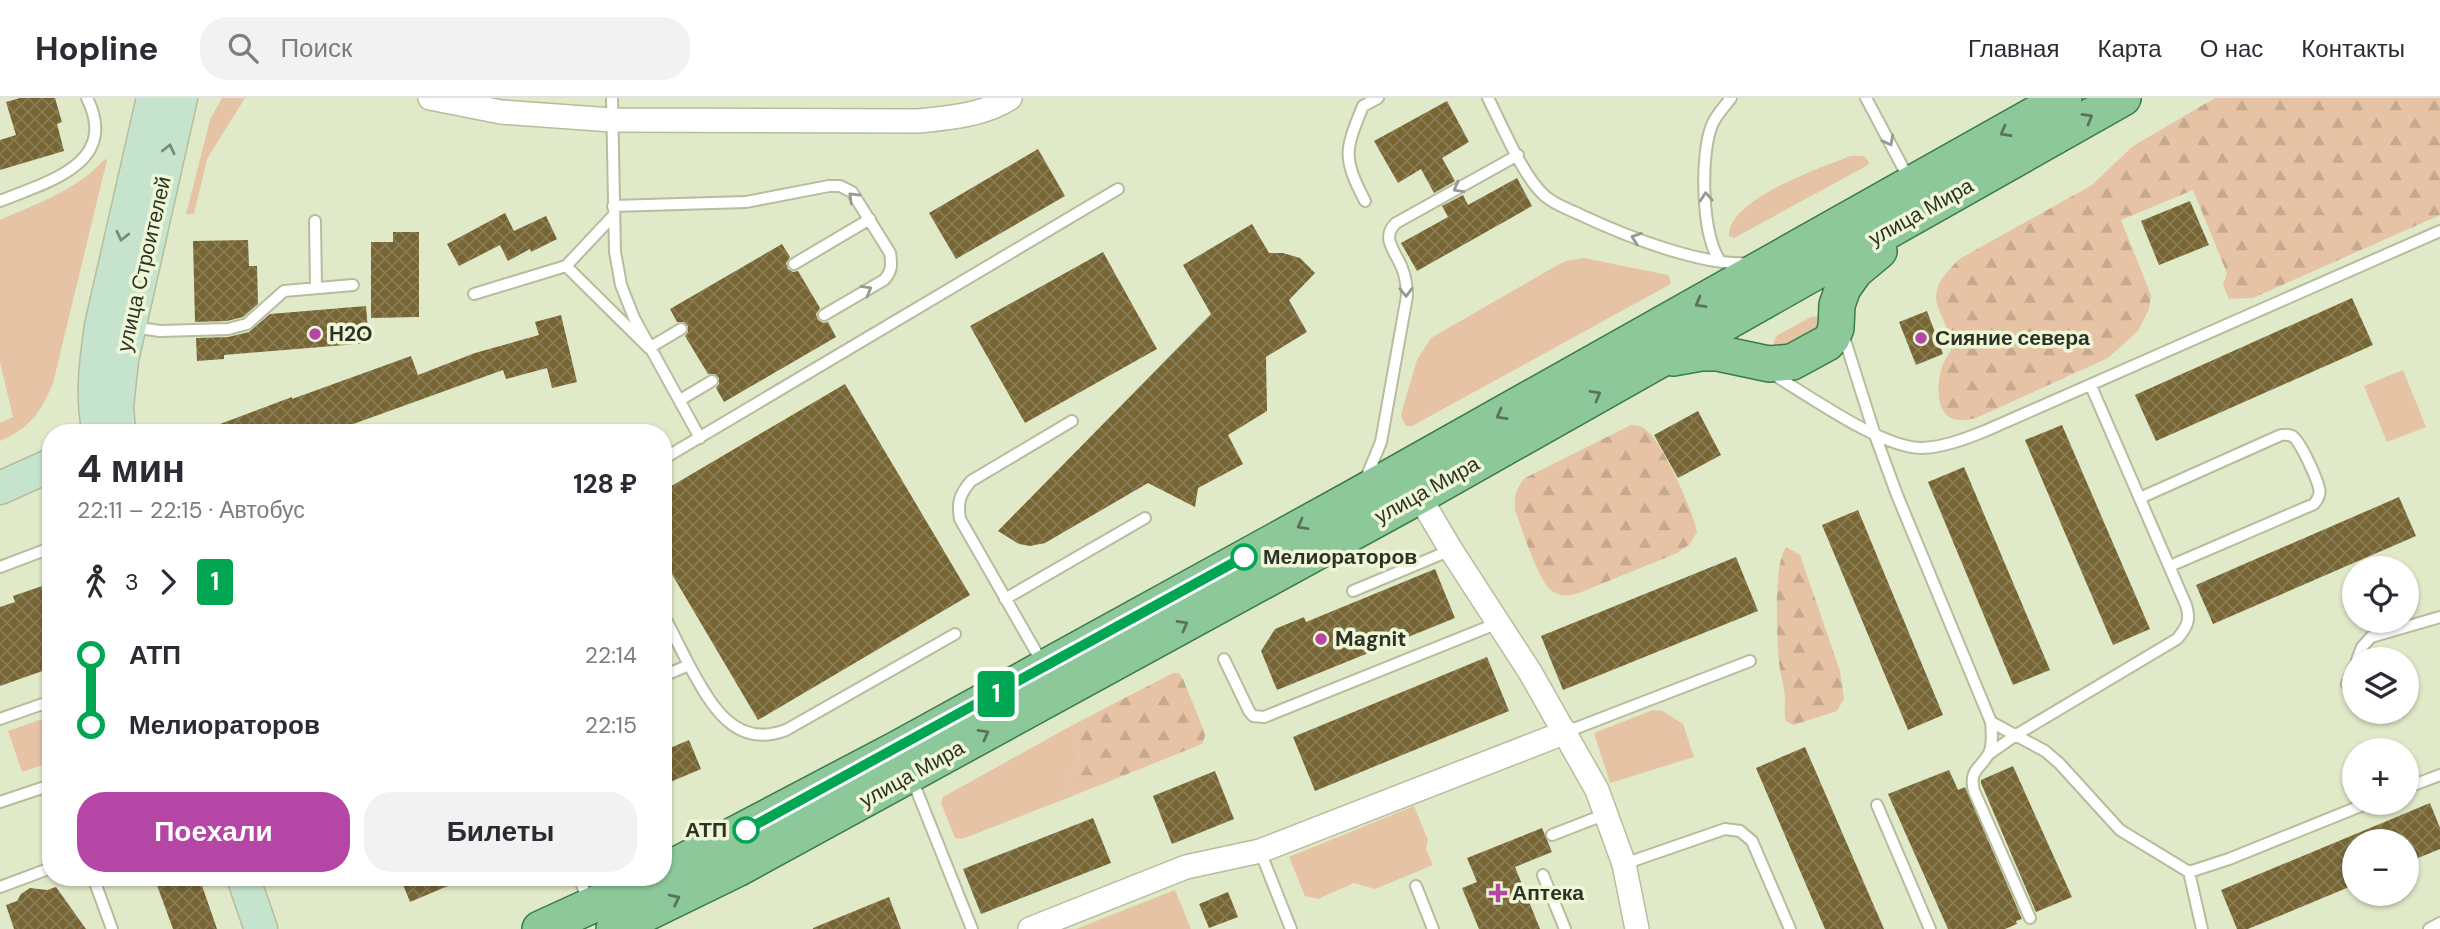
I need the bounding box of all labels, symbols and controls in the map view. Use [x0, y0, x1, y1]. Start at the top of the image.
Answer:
search box [200, 17, 690, 80]
text: Hopline [35, 27, 158, 70]
icon: search [224, 29, 262, 67]
text: Поиск [280, 31, 352, 65]
text: Главная [1968, 33, 2059, 64]
text: Карта [2097, 33, 2162, 64]
text: О нас [2200, 33, 2263, 64]
text: Контакты [2301, 33, 2405, 64]
one-way arrow [2080, 113, 2093, 126]
one-way arrow [1999, 124, 2012, 137]
one-way arrow [1881, 134, 1894, 146]
one-way arrow [161, 143, 176, 155]
street label: улица Мира [1864, 172, 1979, 252]
street label: улица Строителей [110, 174, 178, 354]
one-way arrow [1453, 180, 1466, 193]
one-way arrow [1699, 191, 1714, 202]
one-way arrow [848, 192, 861, 205]
one-way arrow [115, 230, 130, 242]
one-way arrow [1630, 232, 1642, 246]
one-way arrow [859, 285, 872, 298]
one-way arrow [1399, 286, 1414, 297]
one-way arrow [1694, 295, 1707, 308]
place label: H2O [329, 320, 373, 348]
place label: Сияние севера [1935, 324, 2090, 352]
marker: H2O [307, 326, 323, 342]
marker: Сияние севера [1913, 330, 1929, 346]
one-way arrow [1589, 390, 1601, 403]
one-way arrow [1496, 407, 1509, 420]
text: 4 мин [77, 444, 185, 494]
street label: улица Мира [1370, 450, 1485, 530]
text: 128 ₽ [573, 467, 637, 501]
text: 22:11 – 22:15 · Автобус [77, 495, 305, 525]
one-way arrow [1297, 517, 1310, 530]
place label: Мелиораторов [1263, 543, 1417, 571]
marker: Мелиораторов [1231, 544, 1257, 570]
map controls [2342, 556, 2419, 906]
button: locate [2342, 556, 2419, 633]
icon: walk [77, 563, 115, 601]
icon: forward [149, 563, 187, 601]
text: 1 [211, 566, 219, 597]
text: 3 [125, 567, 139, 597]
one-way arrow [1176, 620, 1189, 633]
place label: Magnit [1335, 625, 1406, 653]
marker: Magnit [1313, 631, 1329, 647]
text: АТП [129, 638, 181, 672]
text: 22:14 [585, 640, 637, 670]
button: layers [2342, 647, 2419, 724]
line badge: 1 [973, 671, 1019, 717]
text: 1 [992, 678, 1000, 709]
text: Мелиораторов [129, 708, 320, 742]
text: 22:15 [585, 710, 637, 740]
one-way arrow [977, 729, 989, 742]
street label: улица Мира [855, 734, 970, 814]
button: + [2342, 738, 2419, 815]
button: Поехали [77, 792, 350, 872]
button: Билеты [364, 792, 637, 872]
place label: АТП [685, 816, 727, 844]
marker: АТП [733, 817, 759, 843]
button: − [2342, 829, 2419, 906]
place label: Аптека [1512, 879, 1584, 907]
marker: Аптека [1490, 885, 1506, 901]
one-way arrow [668, 894, 680, 908]

